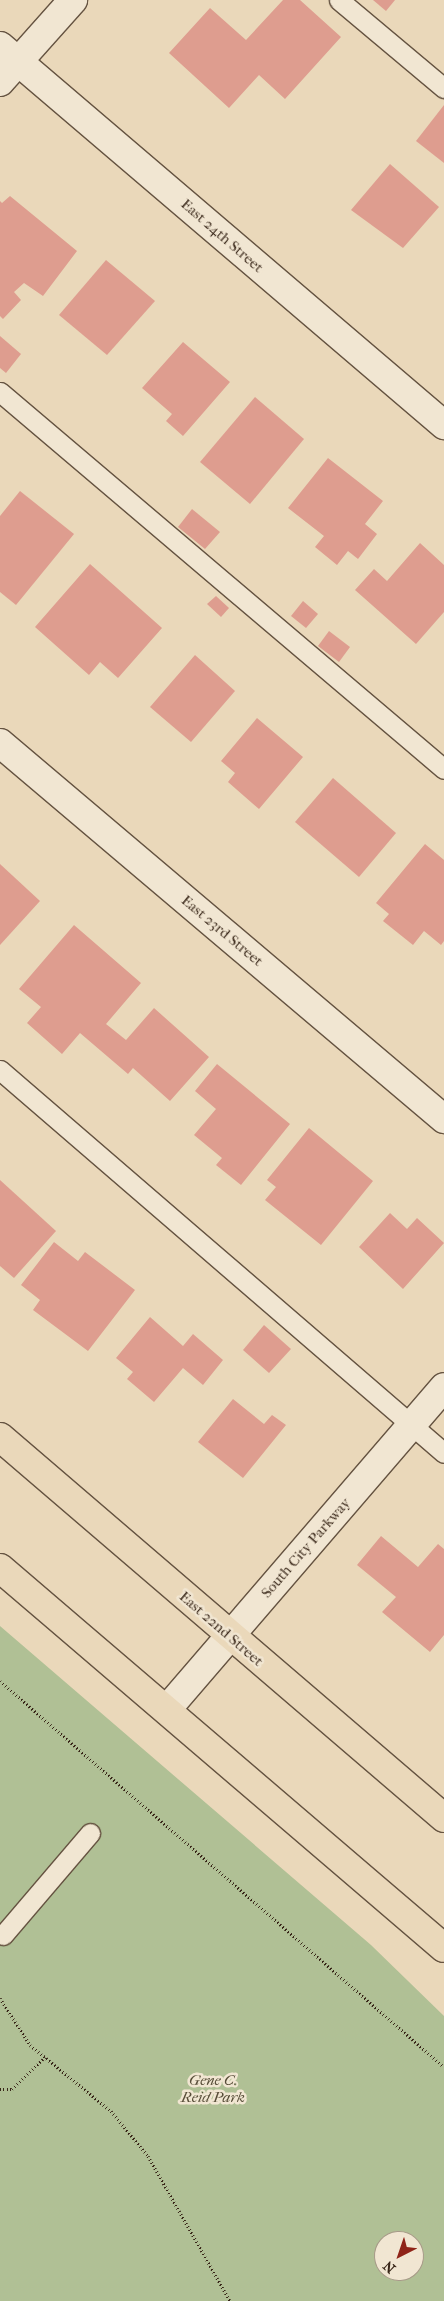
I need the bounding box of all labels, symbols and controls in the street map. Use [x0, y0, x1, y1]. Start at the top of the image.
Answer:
street label: East 24th Street [177, 195, 267, 277]
street label: East 23rd Street [177, 892, 267, 970]
street label: South City Parkway [258, 1494, 354, 1602]
street label: East 22nd Street [175, 1588, 267, 1670]
park label: Gene C. Reid Park [181, 2071, 245, 2106]
north arrow [374, 2231, 424, 2281]
text: N [380, 2257, 399, 2277]

